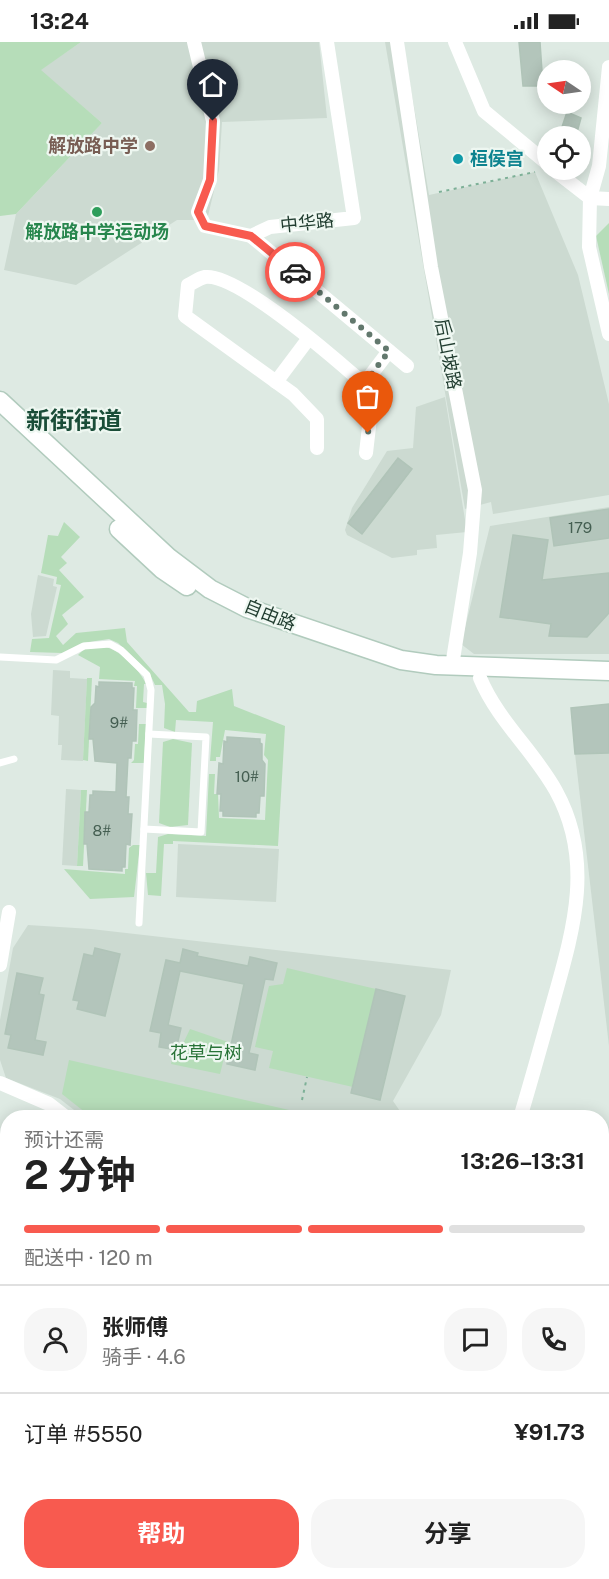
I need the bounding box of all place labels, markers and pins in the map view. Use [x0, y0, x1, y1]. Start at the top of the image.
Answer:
pin [187, 59, 238, 121]
place label: 解放路中学 [48, 135, 138, 156]
marker: 解放路中学 [143, 139, 157, 153]
place label: 桓侯宫 [470, 148, 524, 169]
marker: 桓侯宫 [451, 152, 465, 166]
marker: 解放路中学运动场 [90, 205, 104, 219]
place label: 解放路中学运动场 [25, 221, 169, 242]
pin [342, 371, 393, 433]

